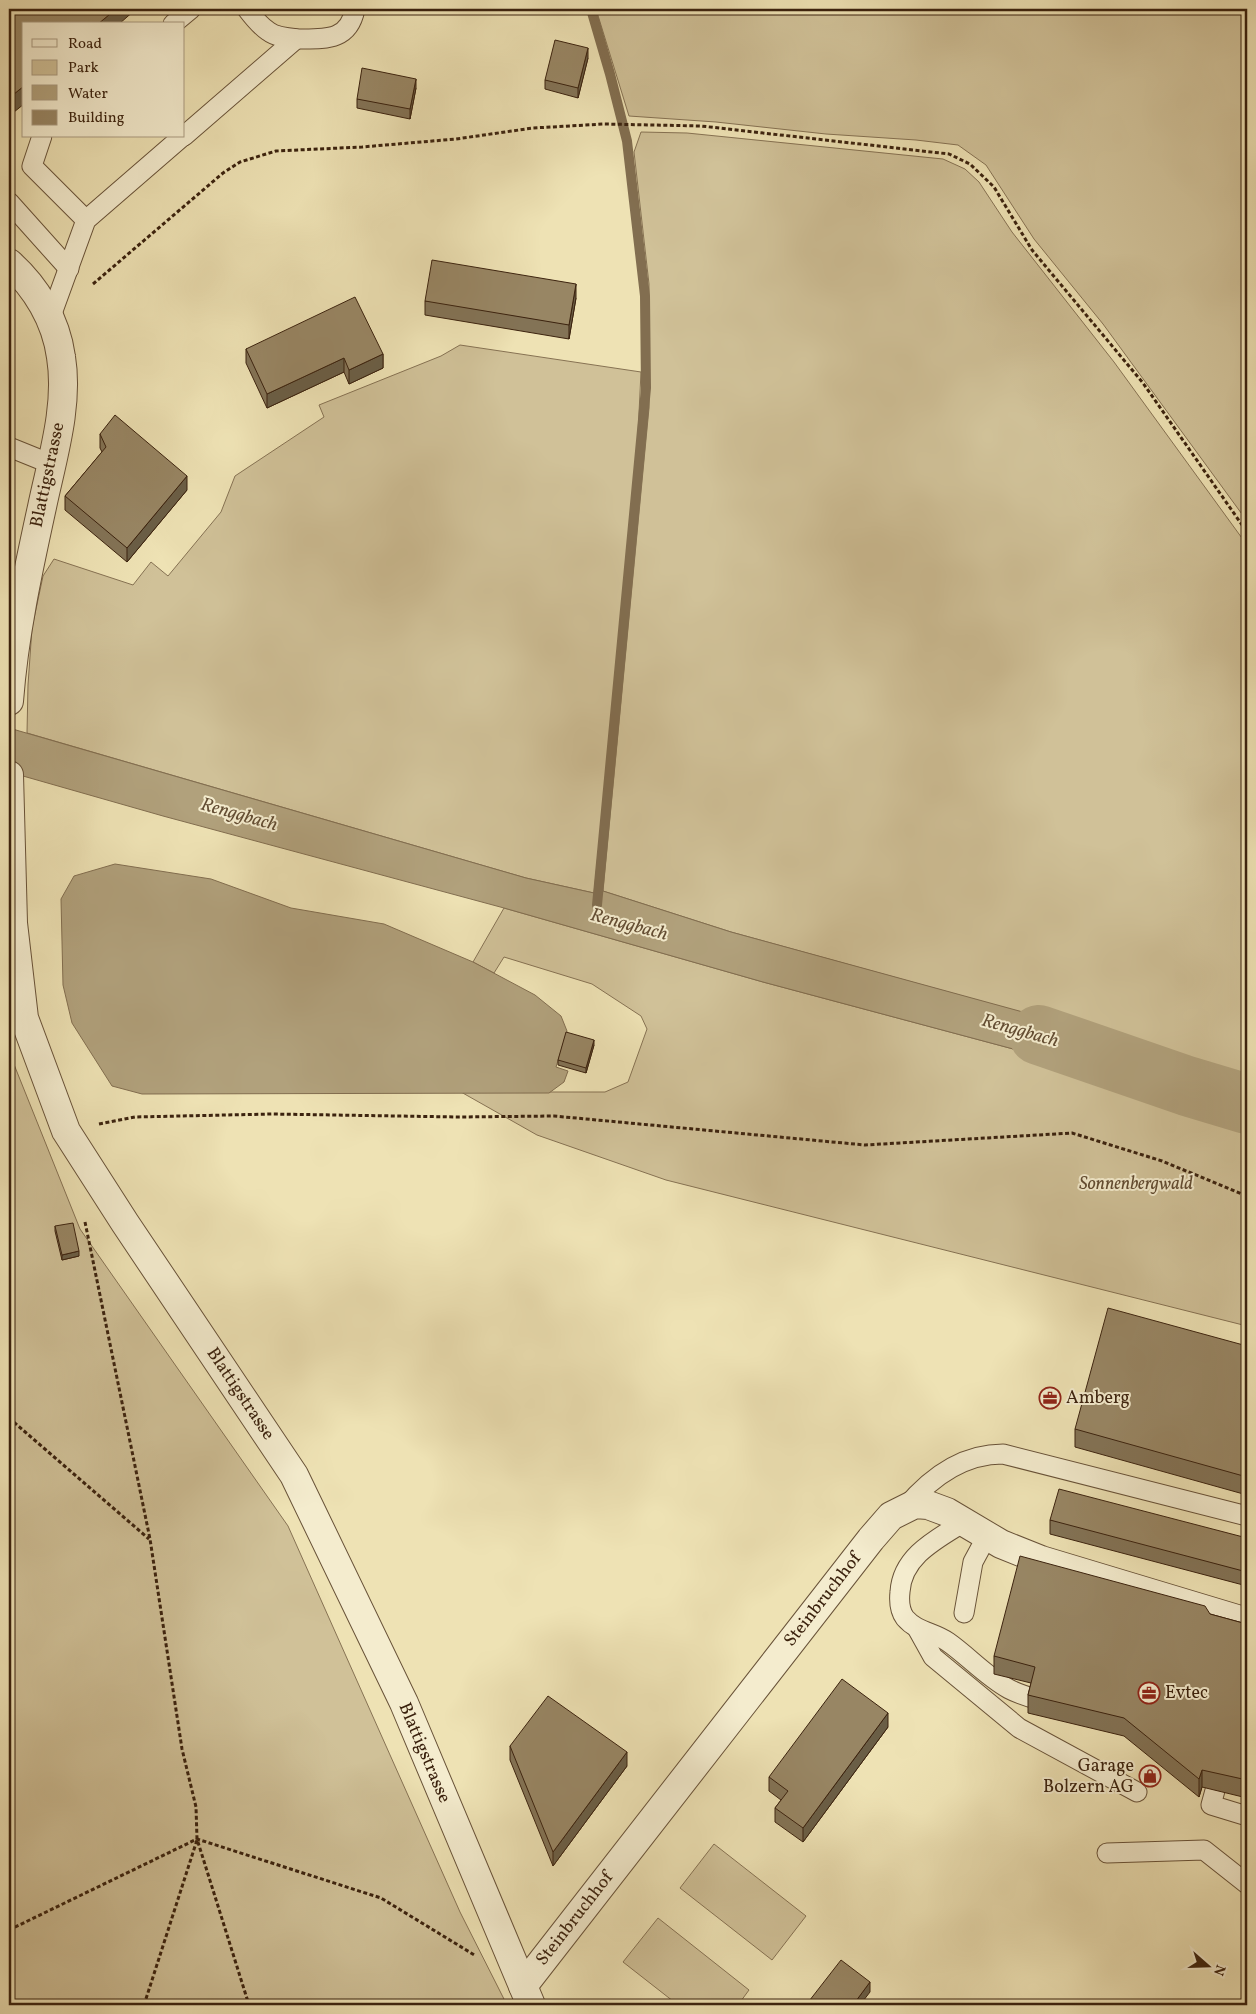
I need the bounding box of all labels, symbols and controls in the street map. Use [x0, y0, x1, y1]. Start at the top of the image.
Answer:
legend [22, 22, 185, 138]
text: Road [68, 34, 102, 55]
text: Park [68, 58, 99, 79]
text: Water [68, 84, 108, 105]
text: Building [68, 108, 125, 129]
street label: Blattigstrasse [25, 420, 71, 530]
water label: Renggbach [197, 792, 281, 838]
water label: Renggbach [587, 902, 671, 948]
water label: Renggbach [978, 1008, 1062, 1054]
park label: Sonnenbergwald [1079, 1172, 1193, 1197]
street label: Blattigstrasse [200, 1343, 280, 1445]
office icon: Amberg [1038, 1386, 1062, 1410]
place label: Amberg [1066, 1386, 1130, 1411]
street label: Steinbruchhof [778, 1546, 869, 1652]
office icon: Evtec [1137, 1681, 1161, 1705]
place label: Evtec [1165, 1681, 1208, 1706]
street label: Blattigstrasse [392, 1699, 456, 1807]
place label: Garage Bolzern AG [1043, 1754, 1134, 1800]
shop icon: Garage Bolzern AG [1138, 1764, 1162, 1788]
street label: Steinbruchhof [530, 1865, 621, 1971]
north arrow [1184, 1942, 1234, 1992]
text: N [1208, 1962, 1229, 1978]

